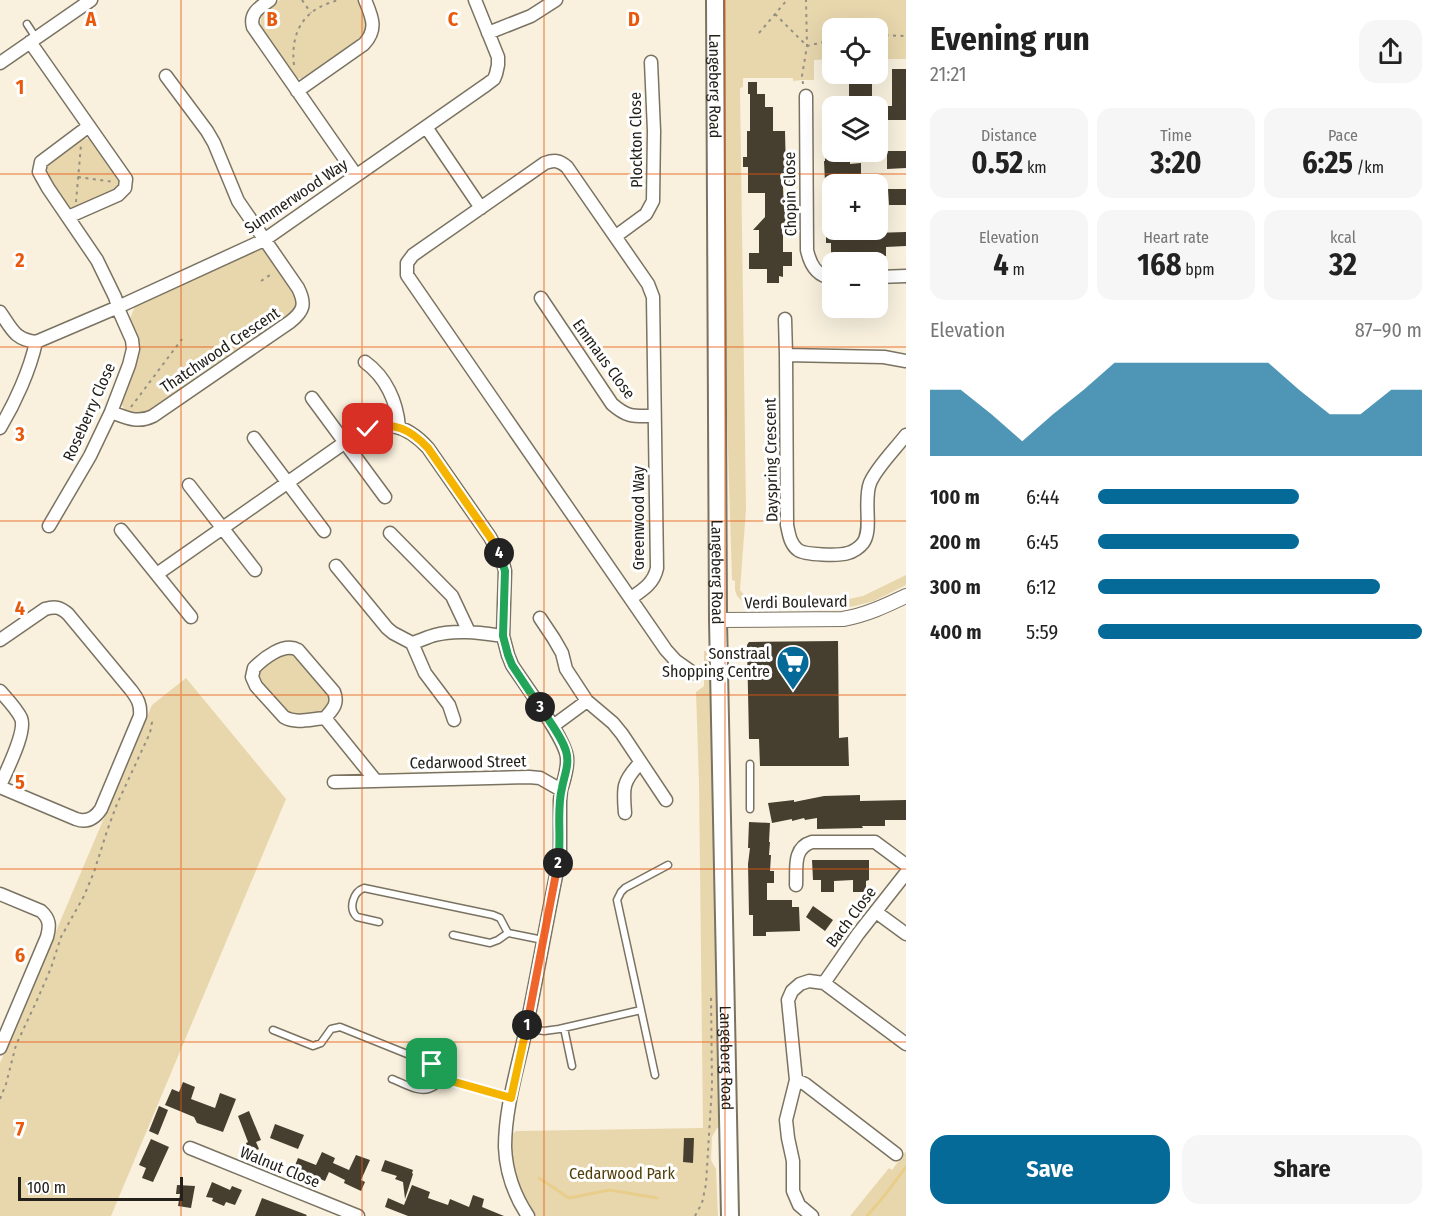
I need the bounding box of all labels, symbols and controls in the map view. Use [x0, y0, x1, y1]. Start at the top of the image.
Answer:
text: A [85, 7, 98, 31]
text: B [266, 7, 278, 31]
text: C [448, 7, 459, 31]
text: D [628, 7, 640, 31]
map controls [822, 18, 888, 318]
button: locate [822, 18, 888, 84]
text: Evening run [930, 19, 1090, 59]
button: share [1359, 20, 1422, 83]
street label: Langeberg Road [706, 34, 725, 138]
text: 21:21 [930, 62, 967, 86]
text: 1 [16, 75, 24, 99]
street label: Plockton Close [626, 92, 646, 188]
button: layers [822, 96, 888, 162]
text: Distance [981, 126, 1037, 145]
text: Time [1160, 126, 1192, 145]
text: Pace [1328, 126, 1358, 145]
text: 0.52 [971, 145, 1023, 181]
text: 3:20 [1150, 145, 1202, 181]
text: 6:25 [1302, 145, 1353, 181]
street label: Chopin Close [780, 151, 800, 237]
street label: Summerwood Way [241, 154, 352, 238]
text: km [1023, 158, 1047, 177]
text: /km [1353, 158, 1384, 177]
button: + [822, 174, 888, 240]
text: Elevation [979, 228, 1039, 247]
text: Heart rate [1143, 228, 1209, 247]
text: kcal [1330, 228, 1356, 247]
text: 4 [993, 247, 1009, 283]
text: 168 [1137, 247, 1182, 283]
text: 32 [1329, 247, 1357, 283]
text: 2 [14, 248, 25, 272]
button: − [822, 252, 888, 318]
text: m [1009, 260, 1025, 279]
text: bpm [1182, 260, 1215, 279]
street label: Thatchwood Crescent [157, 303, 284, 397]
street label: Emmaus Close [569, 315, 639, 403]
text: Elevation [930, 318, 1005, 342]
text: 87–90 m [1355, 318, 1422, 342]
street label: Roseberry Close [59, 360, 119, 464]
street label: Dayspring Crescent [760, 397, 782, 522]
pin [342, 403, 393, 454]
icon: check [351, 412, 384, 445]
text: 3 [14, 422, 25, 446]
street label: Greenwood Way [629, 465, 648, 570]
text: 100 m [930, 485, 980, 509]
text: 6:44 [1026, 485, 1059, 509]
street label: Langeberg Road [708, 520, 728, 625]
text: 200 m [930, 530, 981, 554]
text: 6:45 [1026, 530, 1059, 554]
pin: 4 [484, 538, 514, 568]
text: 4 [495, 543, 503, 562]
text: 300 m [930, 575, 981, 599]
text: 6:12 [1026, 575, 1056, 599]
street label: Verdi Boulevard [744, 592, 848, 612]
text: 4 [15, 596, 25, 620]
text: 400 m [930, 620, 982, 644]
text: 5:59 [1026, 620, 1058, 644]
place label: Sonstraal Shopping Centre [662, 644, 770, 681]
supermarket icon: Sonstraal Shopping Centre [775, 644, 811, 691]
pin: 3 [525, 692, 555, 722]
text: 3 [536, 697, 544, 716]
street label: Cedarwood Street [409, 751, 527, 773]
text: 5 [15, 770, 25, 794]
pin: 2 [543, 848, 573, 878]
text: 2 [554, 853, 562, 872]
street label: Bach Close [822, 883, 880, 951]
text: 6 [15, 943, 25, 967]
street label: Langeberg Road [716, 1005, 737, 1110]
pin: 1 [512, 1010, 542, 1040]
text: 1 [524, 1015, 530, 1034]
pin [406, 1038, 457, 1089]
icon: arrive [415, 1047, 448, 1080]
text: 7 [16, 1117, 25, 1141]
button: Save [930, 1135, 1170, 1204]
button: Share [1182, 1135, 1422, 1204]
street label: Walnut Close [237, 1142, 323, 1192]
park label: Cedarwood Park [569, 1164, 675, 1183]
scale bar [18, 1174, 183, 1202]
text: 100 m [27, 1178, 66, 1197]

